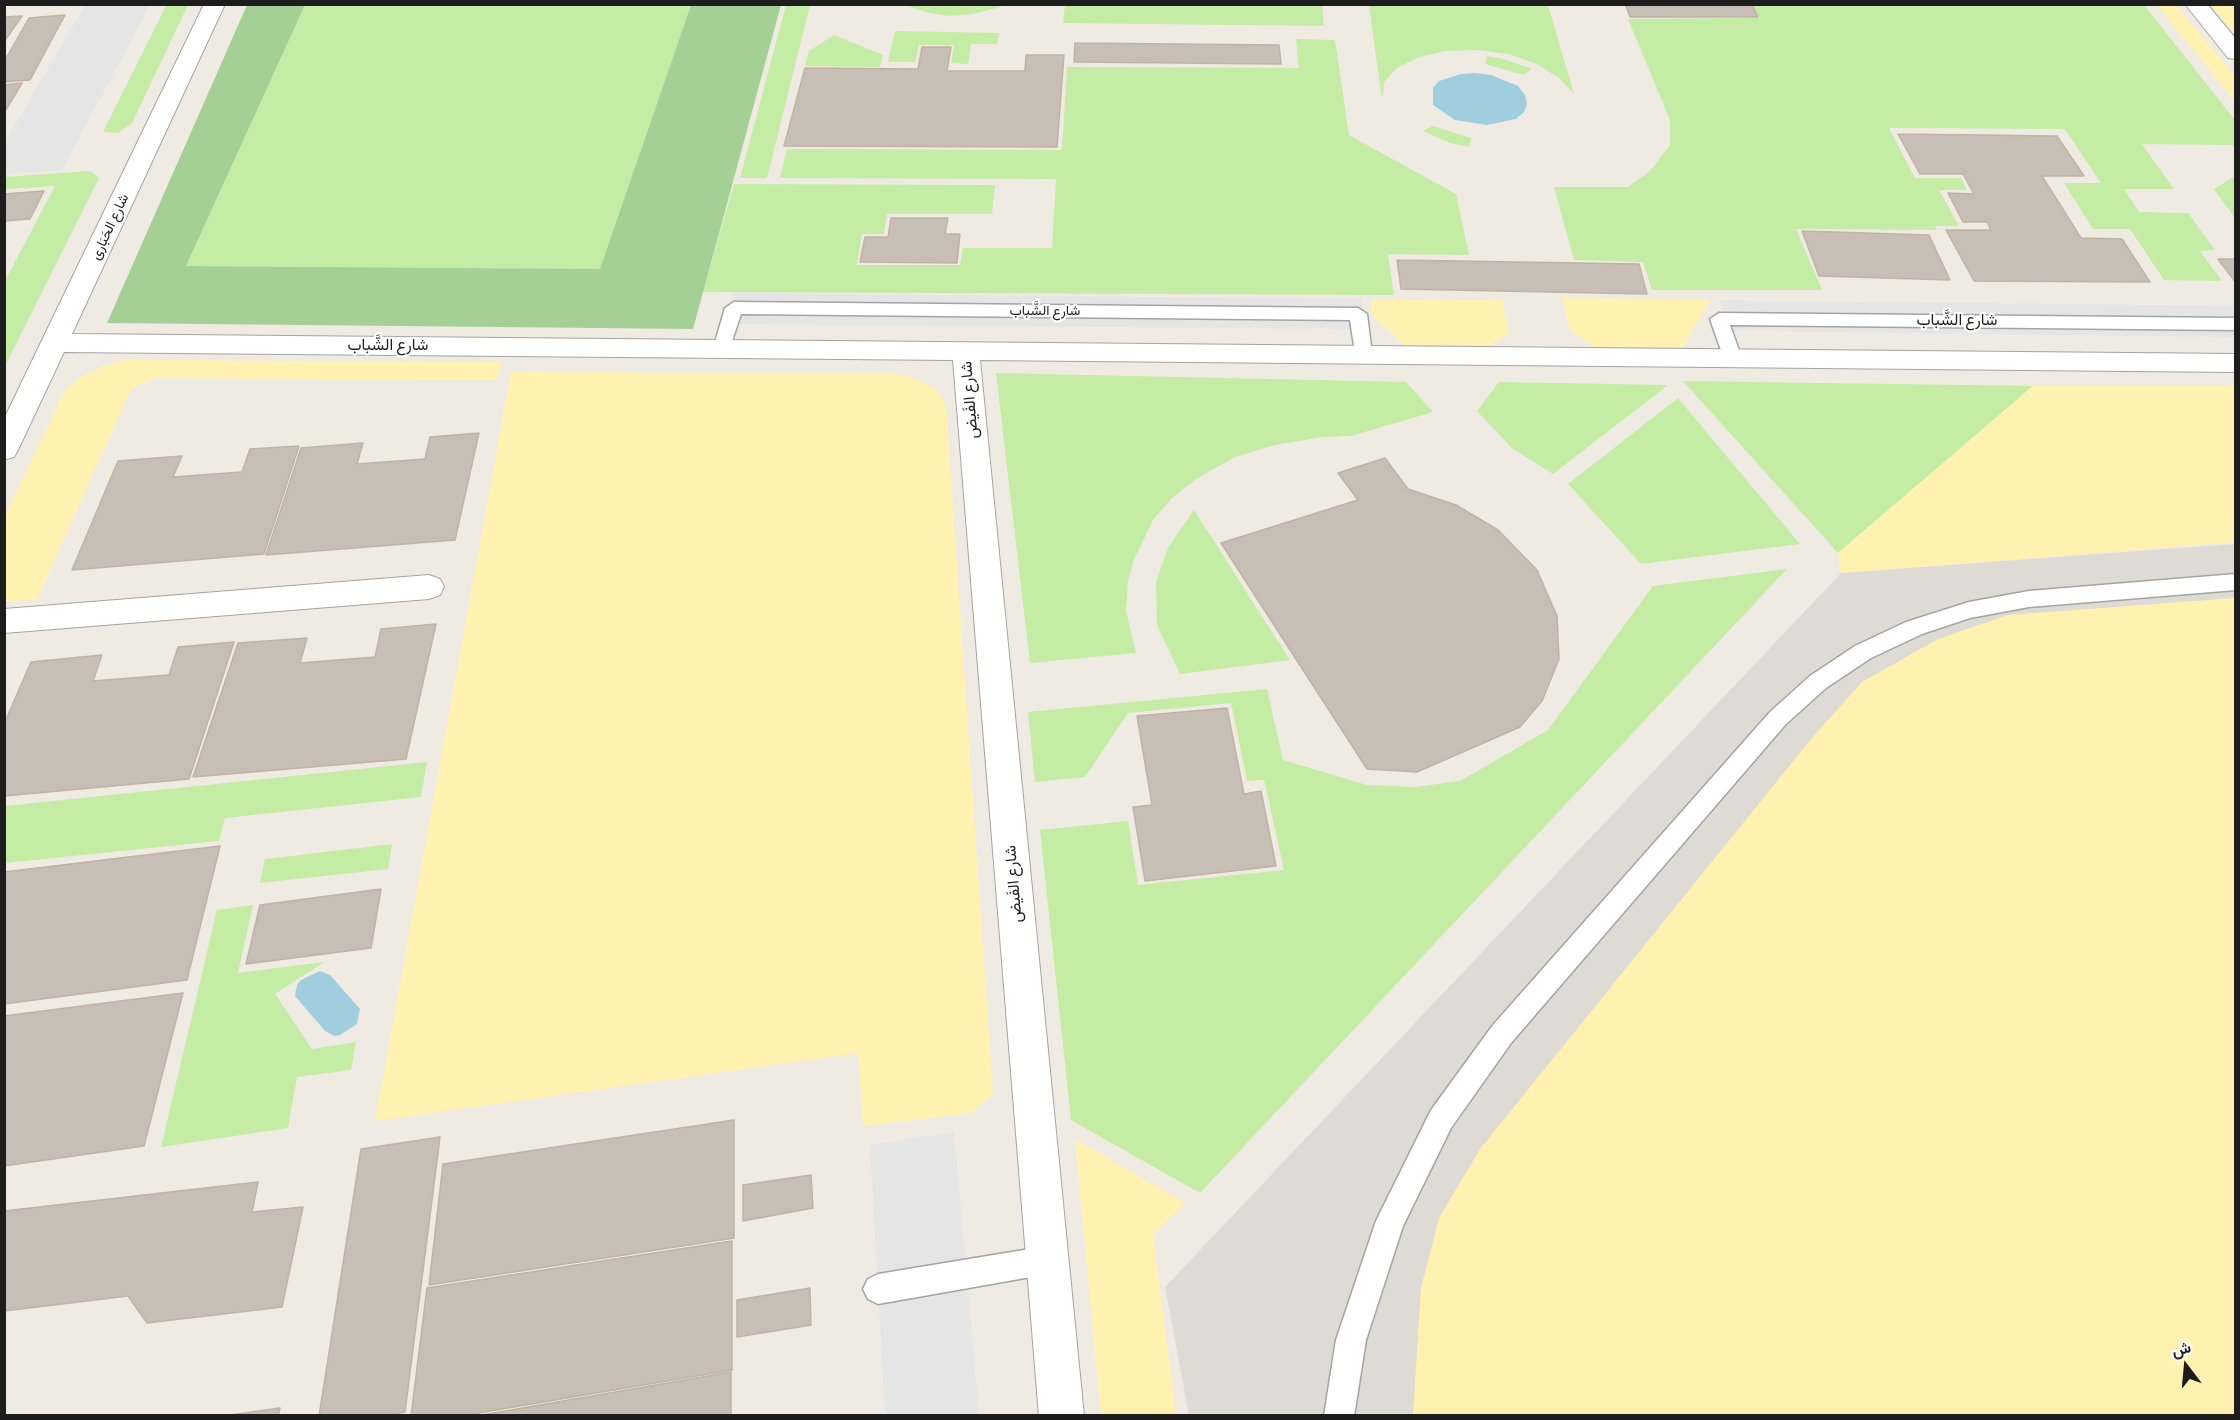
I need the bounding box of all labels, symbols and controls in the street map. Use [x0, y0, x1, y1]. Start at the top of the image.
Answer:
street label: شارع الحَبَارى [87, 191, 133, 263]
street label: شارع الشَّباب [1010, 303, 1080, 319]
street label: شارع الشَّباب [1917, 311, 1997, 331]
street label: شارع الشَّباب [348, 336, 428, 356]
street label: شارع الفَيض [957, 360, 983, 440]
street label: شارع الفَيض [1001, 844, 1027, 924]
text: ش [2169, 1335, 2193, 1362]
north arrow [2156, 1336, 2216, 1396]

